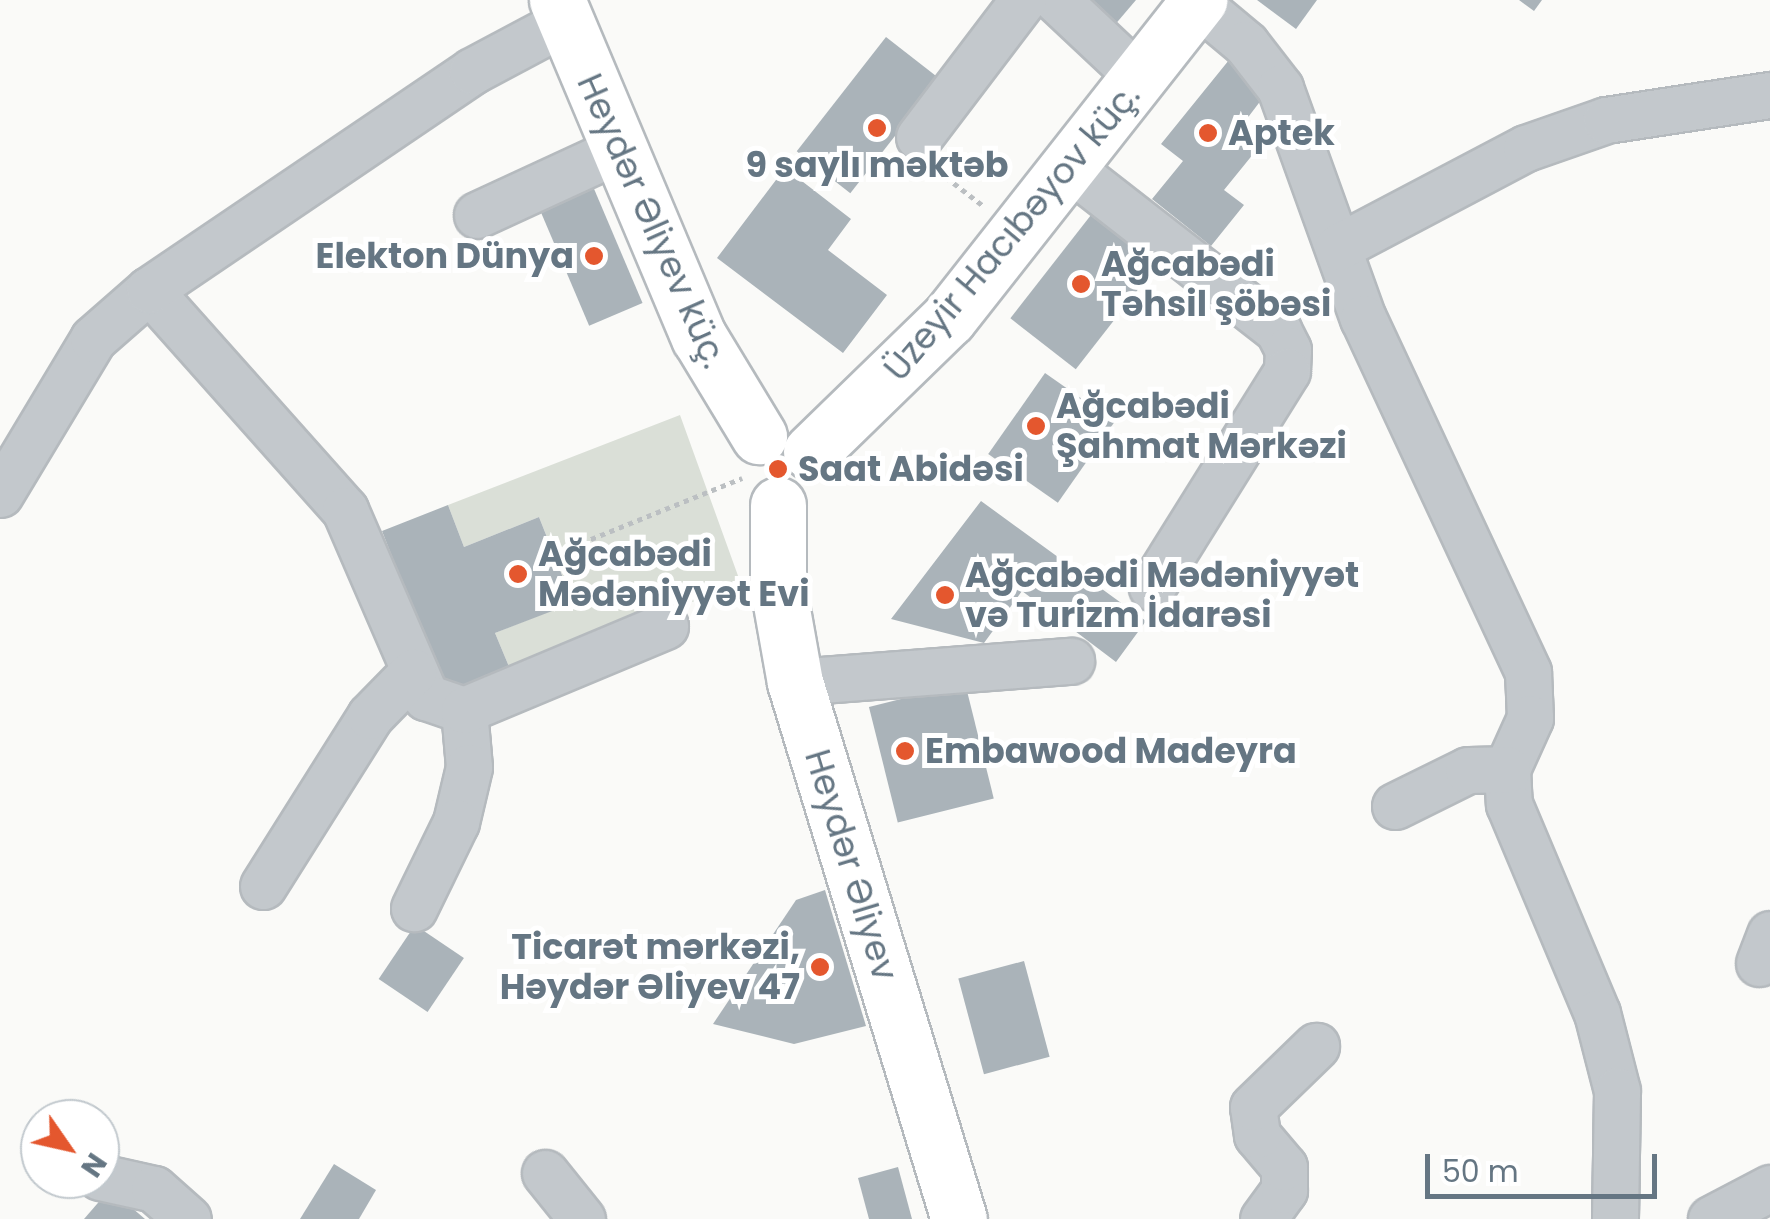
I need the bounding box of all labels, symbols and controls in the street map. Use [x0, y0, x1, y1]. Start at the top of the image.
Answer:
street label: Heydər Əliyev küç. [568, 67, 736, 375]
street label: Üzeyir Hacıbəyov küç. [875, 75, 1149, 389]
place label: Aptek [1228, 112, 1335, 154]
marker: 9 saylı məktəb [866, 117, 888, 139]
marker: Aptek [1197, 122, 1219, 144]
place label: 9 saylı məktəb [745, 144, 1009, 186]
place label: Elekton Dünya [316, 235, 574, 277]
place label: Ağcabədi Təhsil şöbəsi [1101, 243, 1331, 325]
marker: Elekton Dünya [583, 245, 605, 267]
marker: Ağcabədi Təhsil şöbəsi [1070, 273, 1092, 295]
place label: Ağcabədi Şahmat Mərkəzi [1056, 385, 1347, 467]
marker: Ağcabədi Şahmat Mərkəzi [1025, 415, 1047, 437]
place label: Saat Abidəsi [798, 448, 1024, 490]
marker: Saat Abidəsi [767, 458, 789, 480]
place label: Ağcabədi Mədəniyyət Evi [538, 533, 810, 615]
place label: Ağcabədi Mədəniyyət və Turizm İdarəsi [965, 554, 1359, 636]
marker: Ağcabədi Mədəniyyət Evi [507, 563, 529, 585]
marker: Ağcabədi Mədəniyyət və Turizm İdarəsi [934, 584, 956, 606]
place label: Embawood Madeyra [925, 730, 1297, 772]
marker: Embawood Madeyra [894, 740, 916, 762]
street label: Heydər Əliyev [796, 745, 906, 985]
place label: Ticarət mərkəzi, Həydər Əliyev 47 [500, 926, 800, 1008]
marker: Ticarət mərkəzi, Həydər Əliyev 47 [809, 956, 831, 978]
north arrow [20, 1099, 120, 1199]
scale bar [1430, 1134, 1662, 1196]
text: N [72, 1145, 116, 1185]
text: 50 m [1442, 1150, 1519, 1193]

